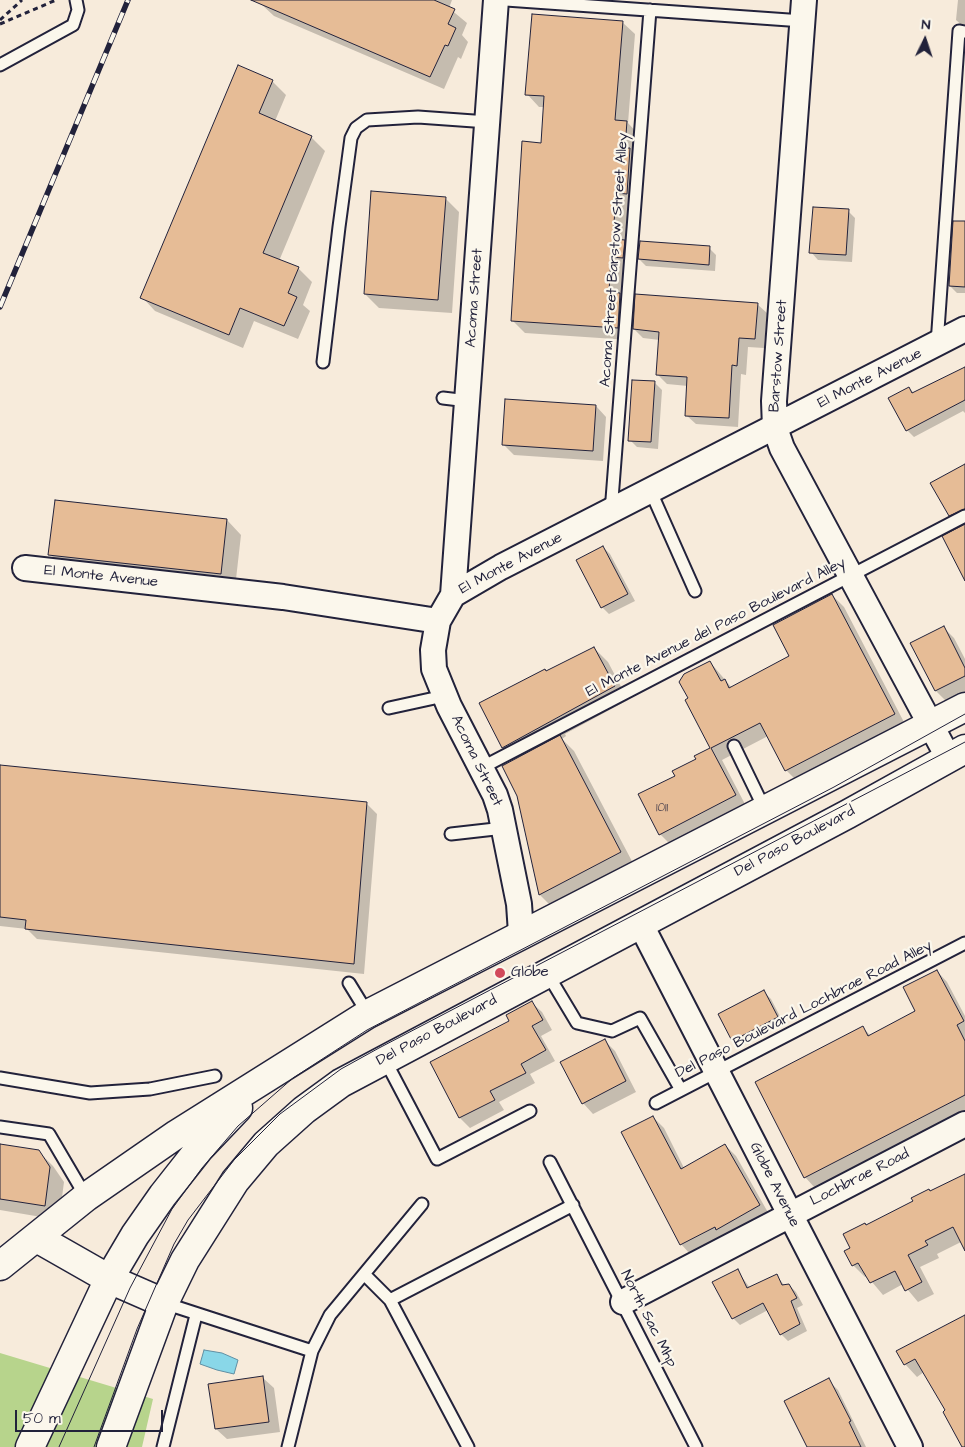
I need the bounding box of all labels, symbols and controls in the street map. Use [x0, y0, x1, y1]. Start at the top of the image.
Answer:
north arrow [900, 15, 950, 65]
text: N [921, 15, 931, 35]
street label: Acoma Street Barstow Street Alley [597, 132, 633, 388]
street label: Acoma Street [463, 248, 487, 348]
street label: Barstow Street [766, 299, 792, 413]
street label: El Monte Avenue [815, 345, 925, 413]
street label: El Monte Avenue [456, 529, 566, 599]
street label: El Monte Avenue del Paso Boulevard Alley [583, 554, 849, 702]
street label: El Monte Avenue [43, 562, 159, 592]
street label: Acoma Street [446, 713, 506, 809]
house number: 1011 [656, 801, 668, 815]
street label: Del Paso Boulevard [732, 803, 858, 881]
street label: Del Paso Boulevard Lochbrae Road Alley [673, 937, 935, 1083]
place label: Globe [511, 964, 549, 982]
marker: Globe [493, 966, 507, 980]
street label: Del Paso Boulevard [374, 992, 500, 1070]
street label: Globe Avenue [745, 1140, 803, 1230]
street label: Lochbrae Road [808, 1145, 912, 1211]
street label: North Sac Mhp [616, 1267, 680, 1371]
scale bar [18, 1400, 165, 1432]
text: 50 m [23, 1408, 61, 1429]

